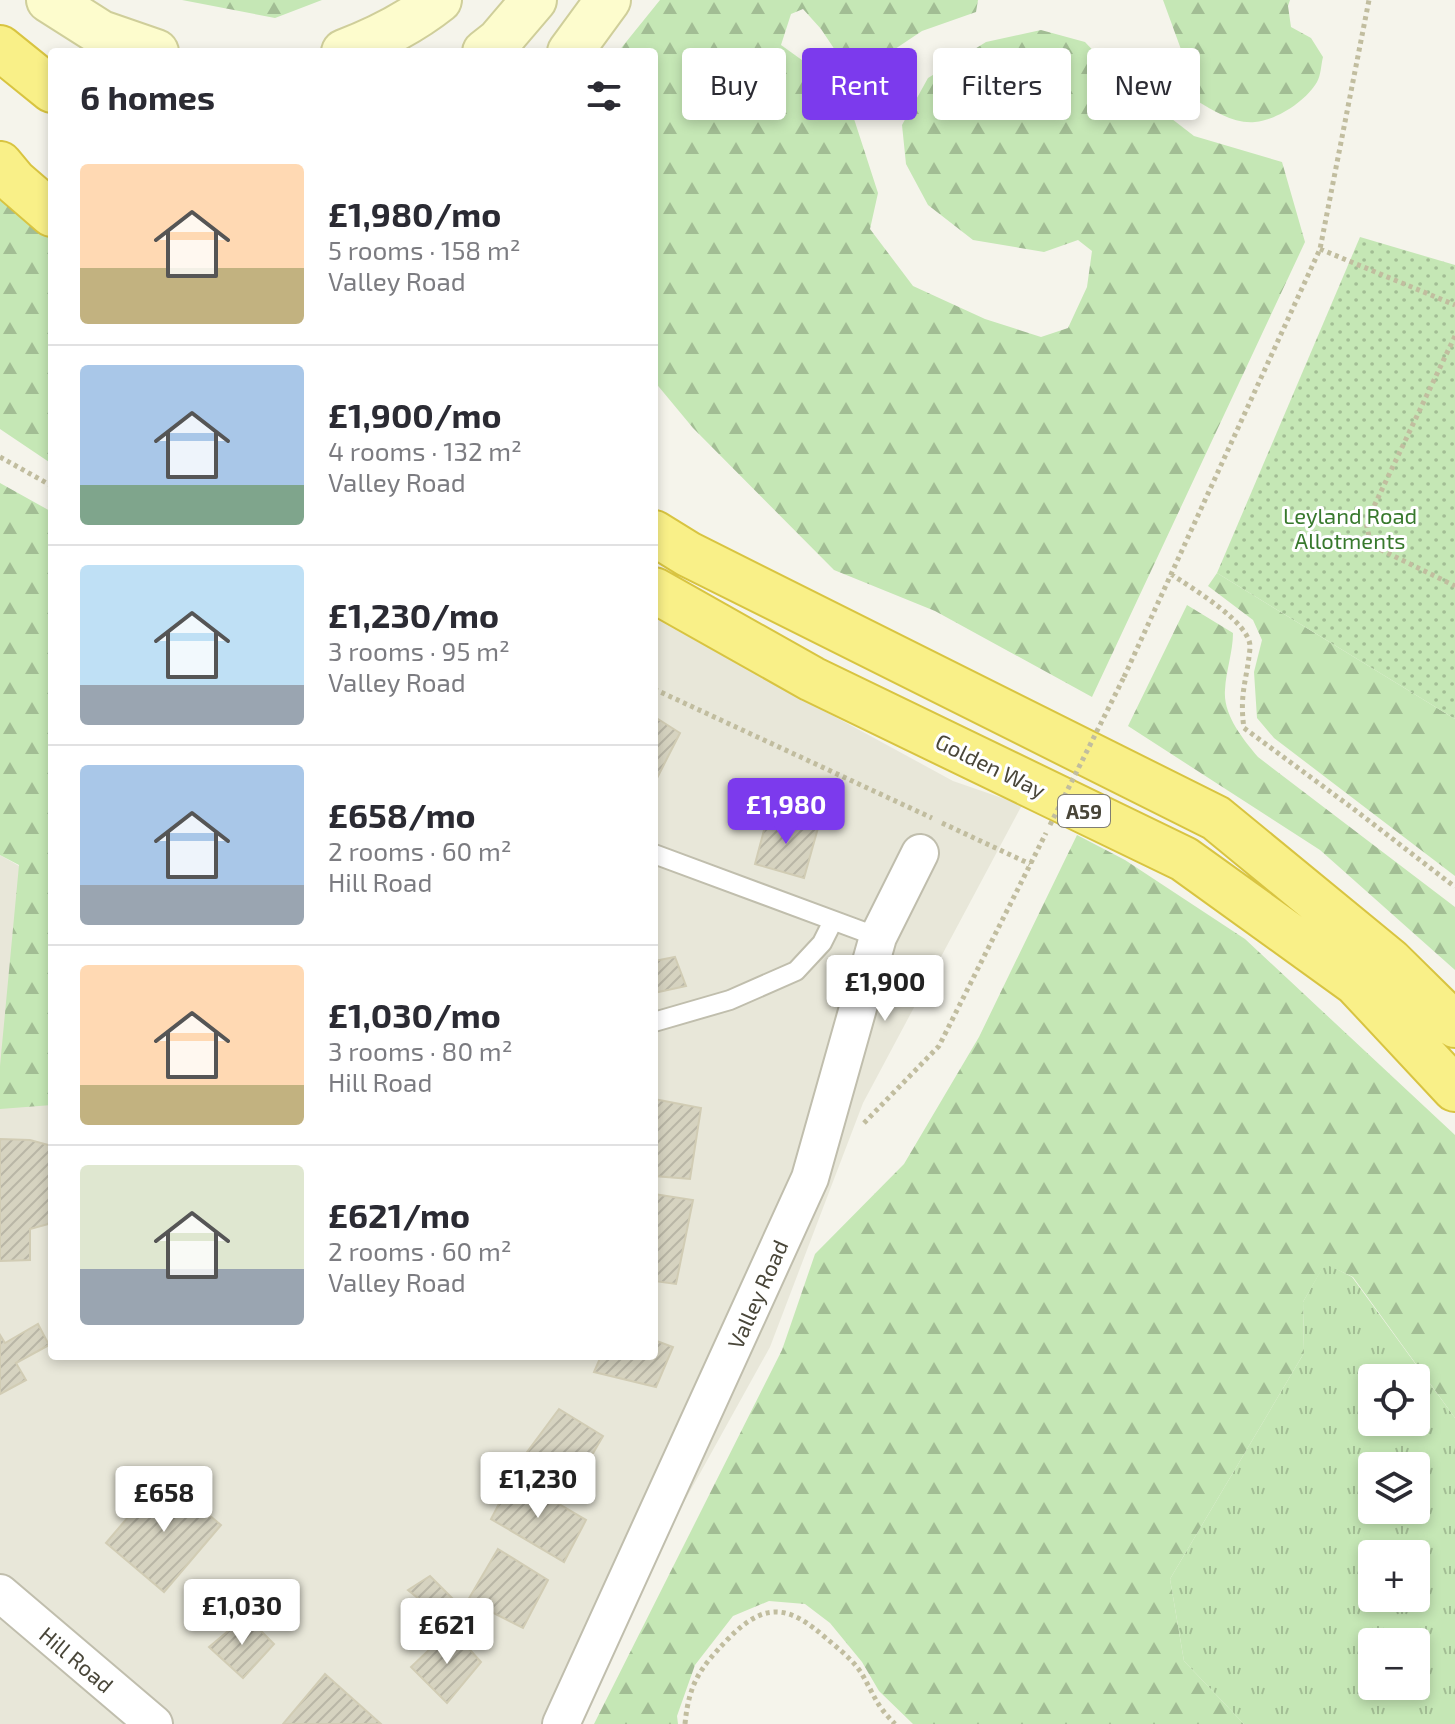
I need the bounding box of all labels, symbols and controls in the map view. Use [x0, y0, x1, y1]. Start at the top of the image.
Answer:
chip: Buy [682, 48, 786, 120]
chip: Rent [802, 48, 917, 120]
chip: Filters [933, 48, 1071, 120]
chip: New [1087, 48, 1200, 120]
icon: filters [582, 74, 626, 118]
text: 6 homes [80, 76, 215, 117]
text: £1,980/mo [328, 193, 501, 234]
icon: home [144, 196, 240, 292]
text: 5 rooms · 158 m² [328, 234, 520, 265]
text: Valley Road [328, 265, 466, 296]
text: £1,900/mo [328, 394, 502, 435]
icon: home [144, 397, 240, 493]
text: 4 rooms · 132 m² [328, 435, 522, 466]
text: Valley Road [328, 466, 466, 497]
park label: Leyland Road Allotments [1283, 502, 1417, 553]
text: £1,230/mo [328, 594, 499, 635]
icon: home [144, 597, 240, 693]
text: 3 rooms · 95 m² [328, 635, 510, 666]
text: Valley Road [328, 666, 466, 697]
street label: Golden Way [932, 727, 1050, 803]
pin: £1,980 [721, 778, 851, 846]
text: £1,980 [746, 788, 826, 819]
text: £658/mo [328, 794, 476, 835]
road number: A59 [1058, 795, 1110, 827]
icon: home [144, 797, 240, 893]
text: 2 rooms · 60 m² [328, 835, 512, 866]
text: Hill Road [328, 866, 432, 897]
pin: £1,900 [820, 955, 950, 1023]
text: £1,900 [845, 965, 925, 996]
text: £1,030/mo [328, 994, 501, 1035]
icon: home [144, 997, 240, 1093]
text: 3 rooms · 80 m² [328, 1035, 512, 1066]
text: Hill Road [328, 1066, 432, 1097]
text: £621/mo [328, 1194, 470, 1235]
icon: home [144, 1197, 240, 1293]
text: 2 rooms · 60 m² [328, 1235, 512, 1266]
street label: Valley Road [721, 1236, 793, 1352]
text: Valley Road [328, 1266, 466, 1297]
map controls [1358, 1364, 1430, 1700]
button: locate [1358, 1364, 1430, 1436]
pin: £1,230 [473, 1452, 603, 1520]
button: layers [1358, 1452, 1430, 1524]
text: £1,230 [498, 1462, 578, 1493]
pin: £658 [117, 1466, 211, 1534]
text: £658 [133, 1476, 195, 1507]
button: + [1358, 1540, 1430, 1612]
pin: £1,030 [177, 1579, 307, 1647]
text: £1,030 [202, 1589, 282, 1620]
pin: £621 [400, 1598, 494, 1666]
text: £621 [419, 1608, 475, 1639]
street label: Hill Road [35, 1621, 119, 1697]
button: − [1358, 1628, 1430, 1700]

